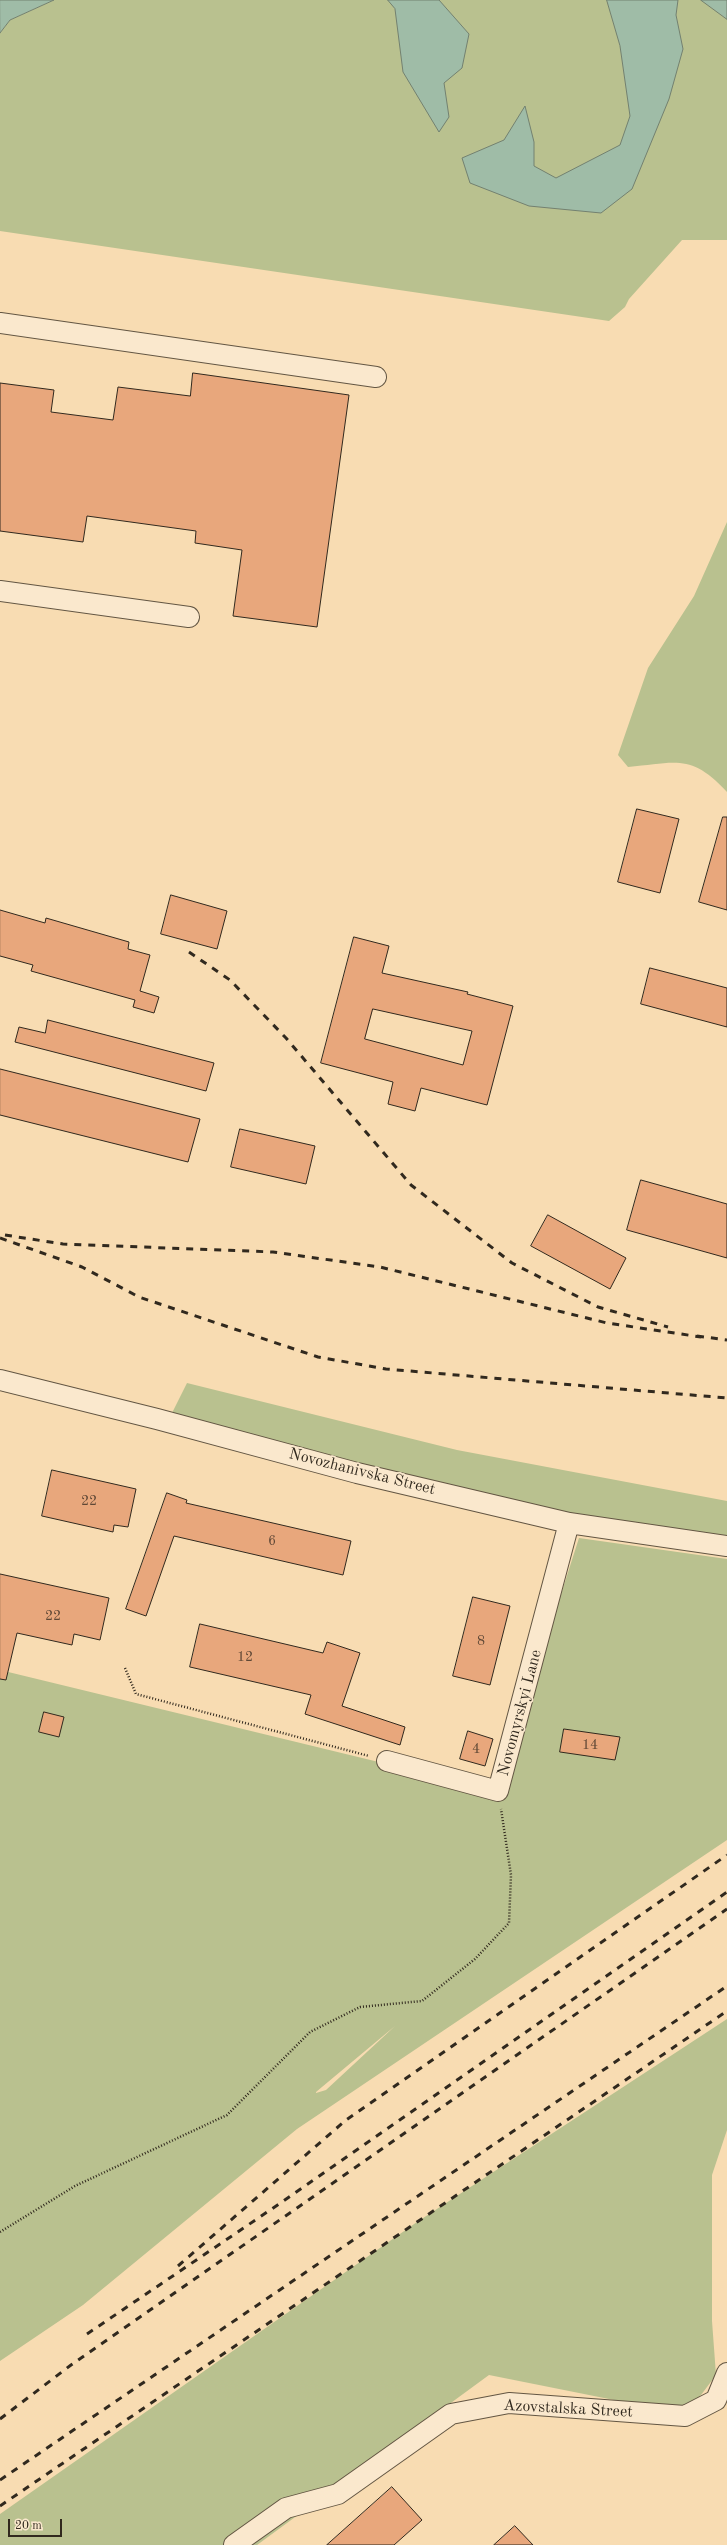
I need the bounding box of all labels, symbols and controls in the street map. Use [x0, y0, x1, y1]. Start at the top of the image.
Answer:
street label: Novozhanivska Street [287, 1444, 437, 1500]
house number: 22 [81, 1493, 97, 1509]
house number: 6 [268, 1533, 276, 1549]
house number: 22 [45, 1608, 61, 1624]
house number: 8 [477, 1633, 485, 1649]
street label: Novomyrskyi Lane [494, 1648, 546, 1778]
house number: 12 [237, 1649, 253, 1665]
house number: 14 [582, 1737, 598, 1753]
house number: 4 [472, 1741, 480, 1757]
street label: Azovstalska Street [503, 2396, 633, 2422]
scale bar [10, 2511, 64, 2537]
text: 20 m [15, 2520, 42, 2532]

